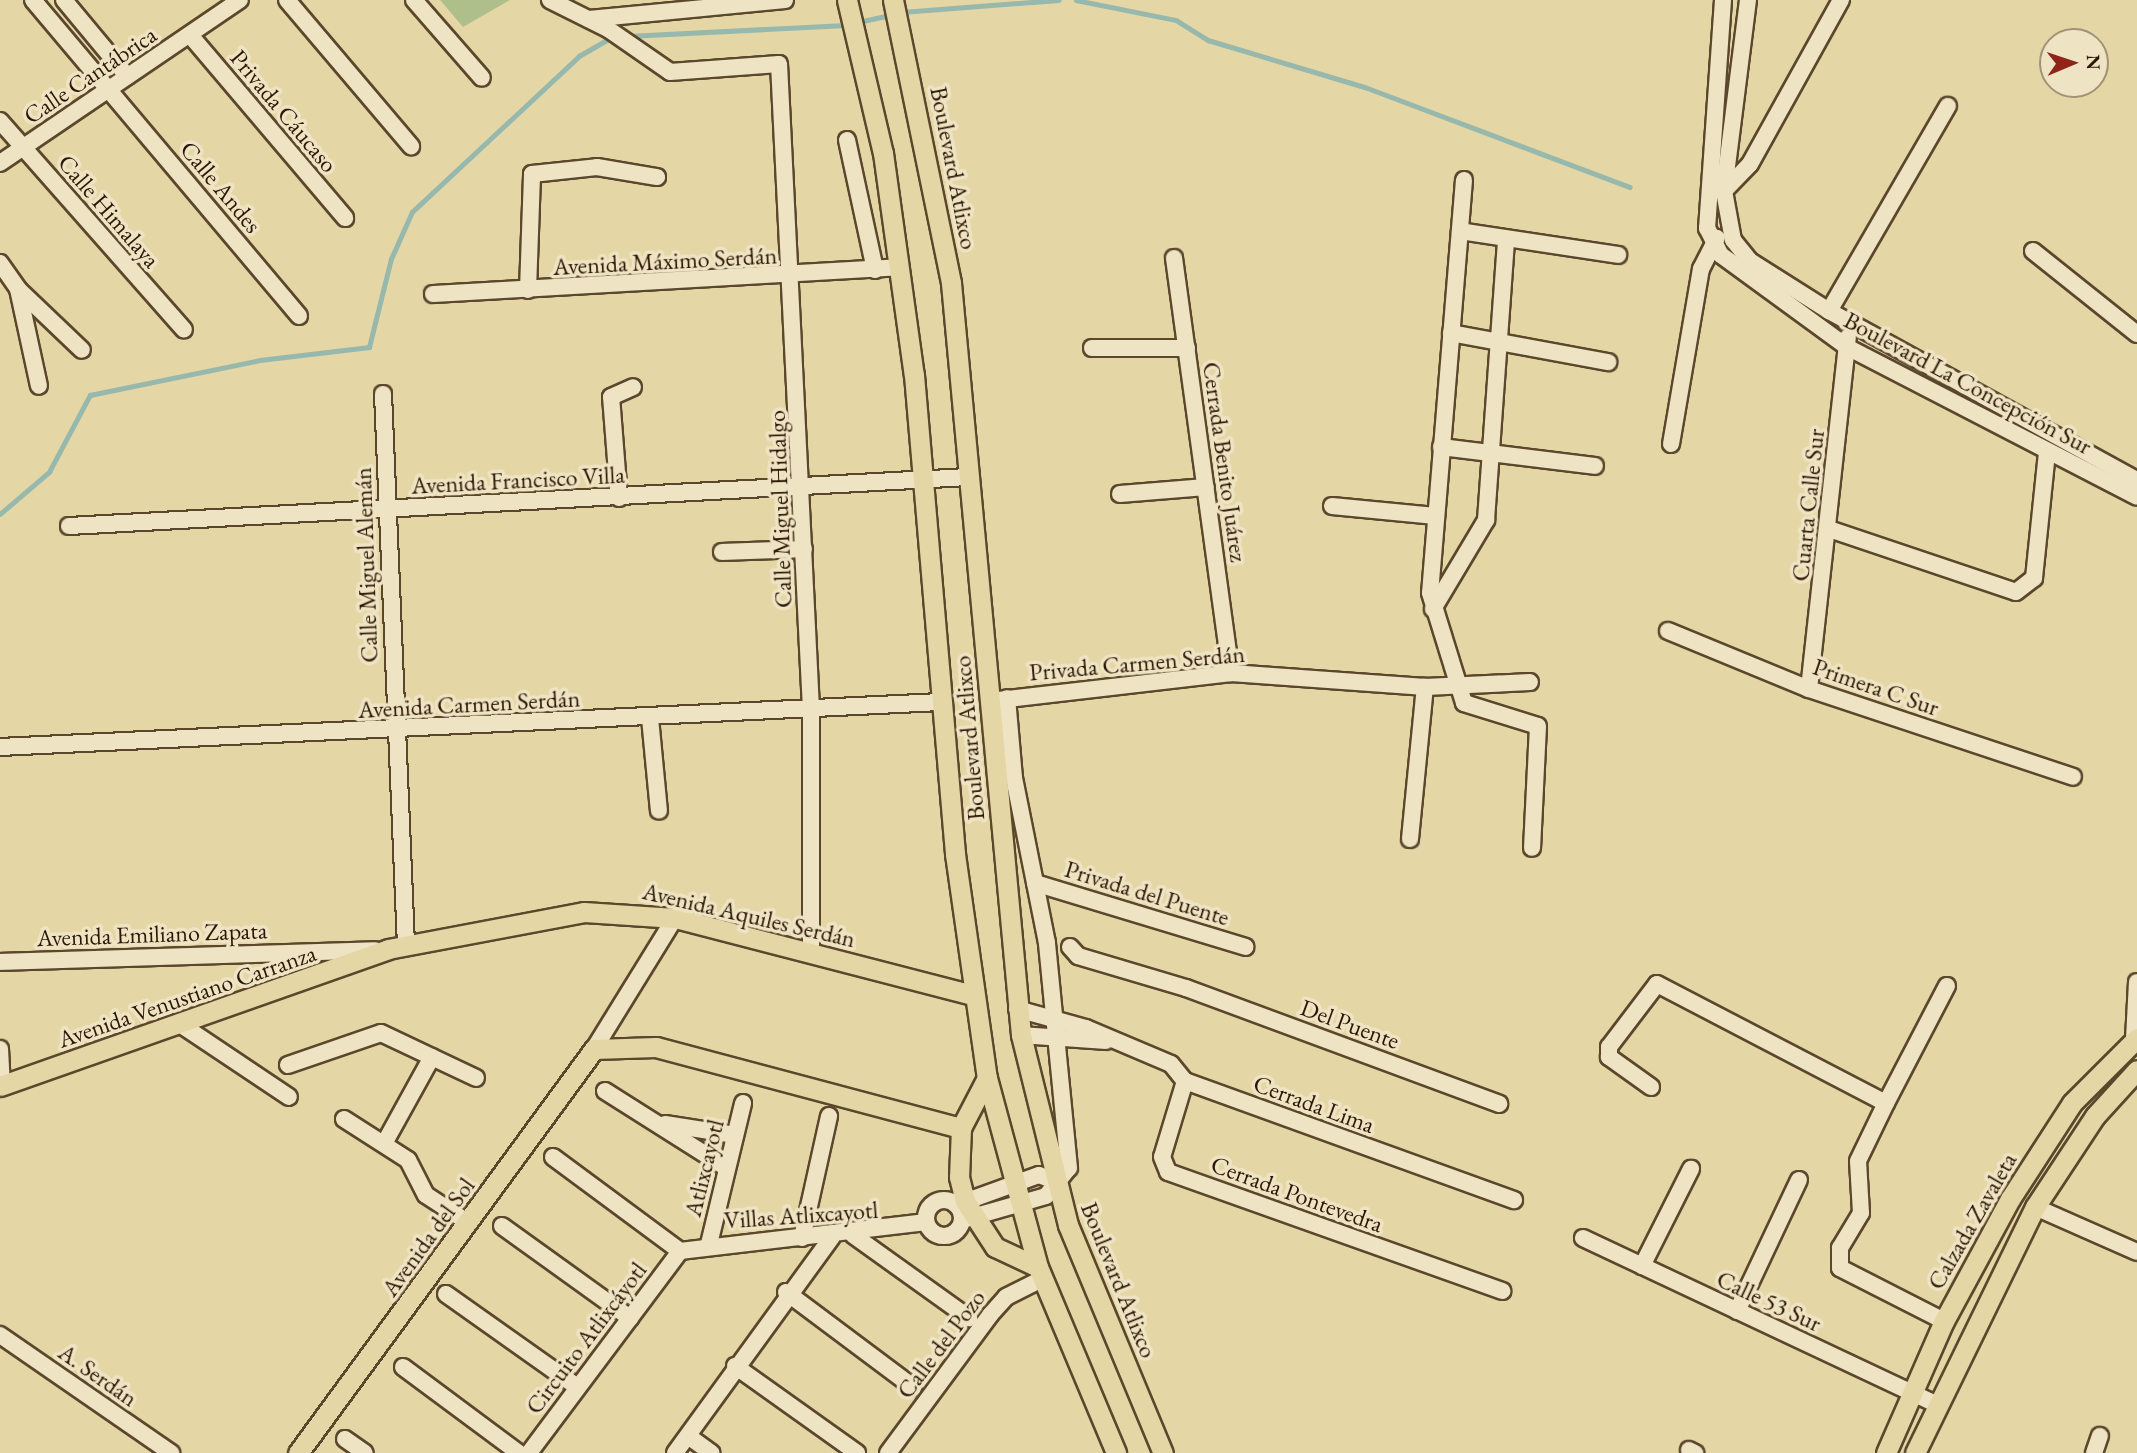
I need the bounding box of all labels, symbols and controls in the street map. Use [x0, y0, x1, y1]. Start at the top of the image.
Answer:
street label: Calle Cantábrica [18, 20, 162, 130]
north arrow [2039, 28, 2109, 98]
street label: Privada Cáucaso [224, 44, 344, 178]
text: N [2081, 54, 2106, 70]
street label: Boulevard Atlixco [924, 84, 984, 252]
street label: Calle Andes [174, 135, 268, 239]
street label: Calle Himalaya [52, 148, 166, 274]
street label: Avenida Máximo Serdán [552, 241, 778, 281]
street label: Boulevard La Concepción Sur [1839, 305, 2097, 461]
street label: Cerrada Benito Juárez [1197, 360, 1253, 564]
street label: Calle Miguel Hidalgo [762, 410, 798, 608]
street label: Cuarta Calle Sur [1786, 427, 1830, 583]
street label: Avenida Francisco Villa [410, 460, 626, 500]
street label: Calle Miguel Alemán [348, 467, 384, 663]
street label: Privada Carmen Serdán [1028, 639, 1246, 687]
street label: Primera C Sur [1809, 652, 1943, 722]
street label: Boulevard Atlixco [947, 655, 991, 821]
street label: Avenida Carmen Serdán [357, 684, 581, 724]
street label: Privada del Puente [1061, 854, 1233, 932]
street label: Avenida Aquiles Serdán [640, 877, 858, 953]
street label: Avenida Emiliano Zapata [36, 916, 268, 952]
street label: Avenida Venustiano Carranza [54, 938, 320, 1054]
street label: Del Puente [1297, 993, 1403, 1055]
street label: Cerrada Lima [1250, 1069, 1378, 1139]
street label: Atlixcayotl [678, 1116, 730, 1220]
street label: Calzada Zavaleta [1921, 1148, 2023, 1294]
street label: Cerrada Pontevedra [1207, 1150, 1387, 1238]
street label: Avenida del Sol [375, 1172, 481, 1302]
street label: Villas Atlixcayotl [723, 1195, 879, 1235]
street label: Boulevard Atlixco [1075, 1198, 1163, 1362]
street label: Circuito Atlixcáyotl [519, 1256, 653, 1420]
street label: Calle 53 Sur [1712, 1264, 1826, 1338]
street label: Calle del Pozo [891, 1284, 991, 1404]
street label: A. Serdán [53, 1337, 143, 1413]

